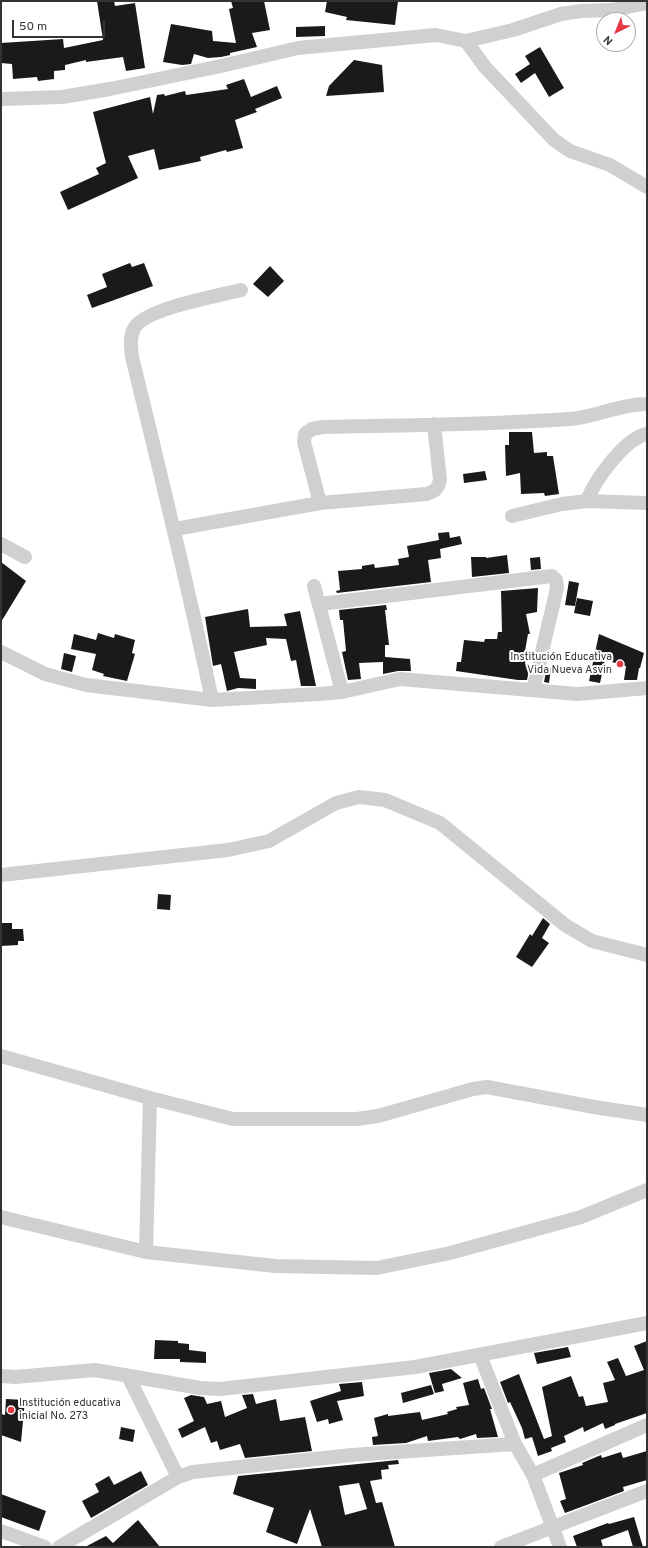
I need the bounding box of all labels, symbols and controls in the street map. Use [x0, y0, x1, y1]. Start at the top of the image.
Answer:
scale bar [14, 12, 107, 38]
north arrow [596, 12, 636, 52]
text: 50 m [19, 19, 47, 35]
text: N [601, 32, 616, 48]
place label: Institución Educativa Vida Nueva Asvin [510, 651, 612, 677]
marker: Institución Educativa Vida Nueva Asvin [615, 659, 625, 669]
place label: Institución educativa inicial No. 273 [19, 1397, 121, 1423]
marker: Institución educativa inicial No. 273 [6, 1405, 16, 1415]

